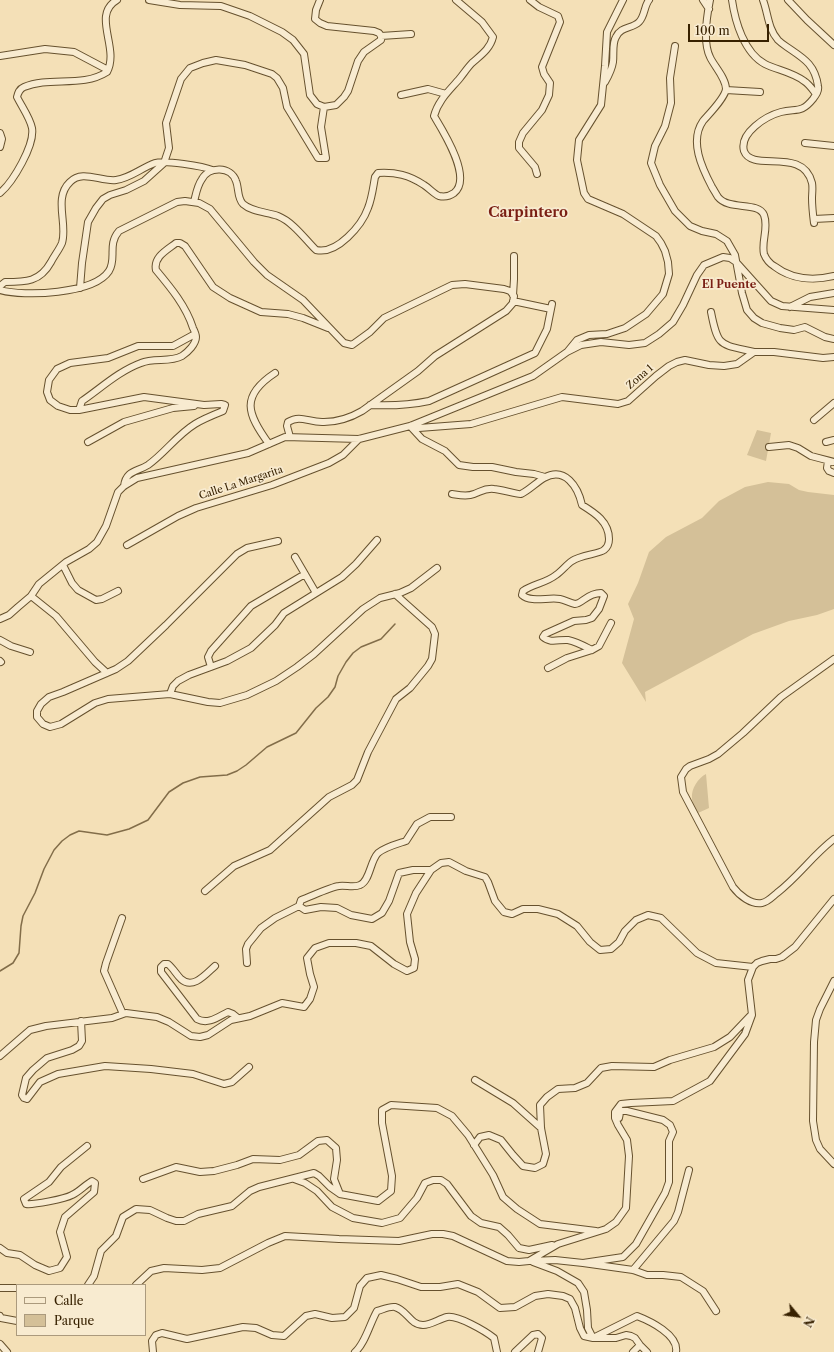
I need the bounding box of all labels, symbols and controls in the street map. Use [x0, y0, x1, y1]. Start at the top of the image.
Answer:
scale bar [690, 16, 771, 42]
text: 100 m [695, 23, 730, 38]
district label: Carpintero [488, 205, 568, 221]
district label: El Puente [702, 278, 756, 292]
street label: Zona 1 [624, 362, 656, 392]
street label: Calle La Margarita [197, 464, 285, 502]
legend [16, 1284, 146, 1336]
text: Calle [54, 1293, 83, 1308]
north arrow [778, 1296, 818, 1336]
text: Parque [54, 1313, 94, 1328]
text: N [800, 1314, 817, 1329]

